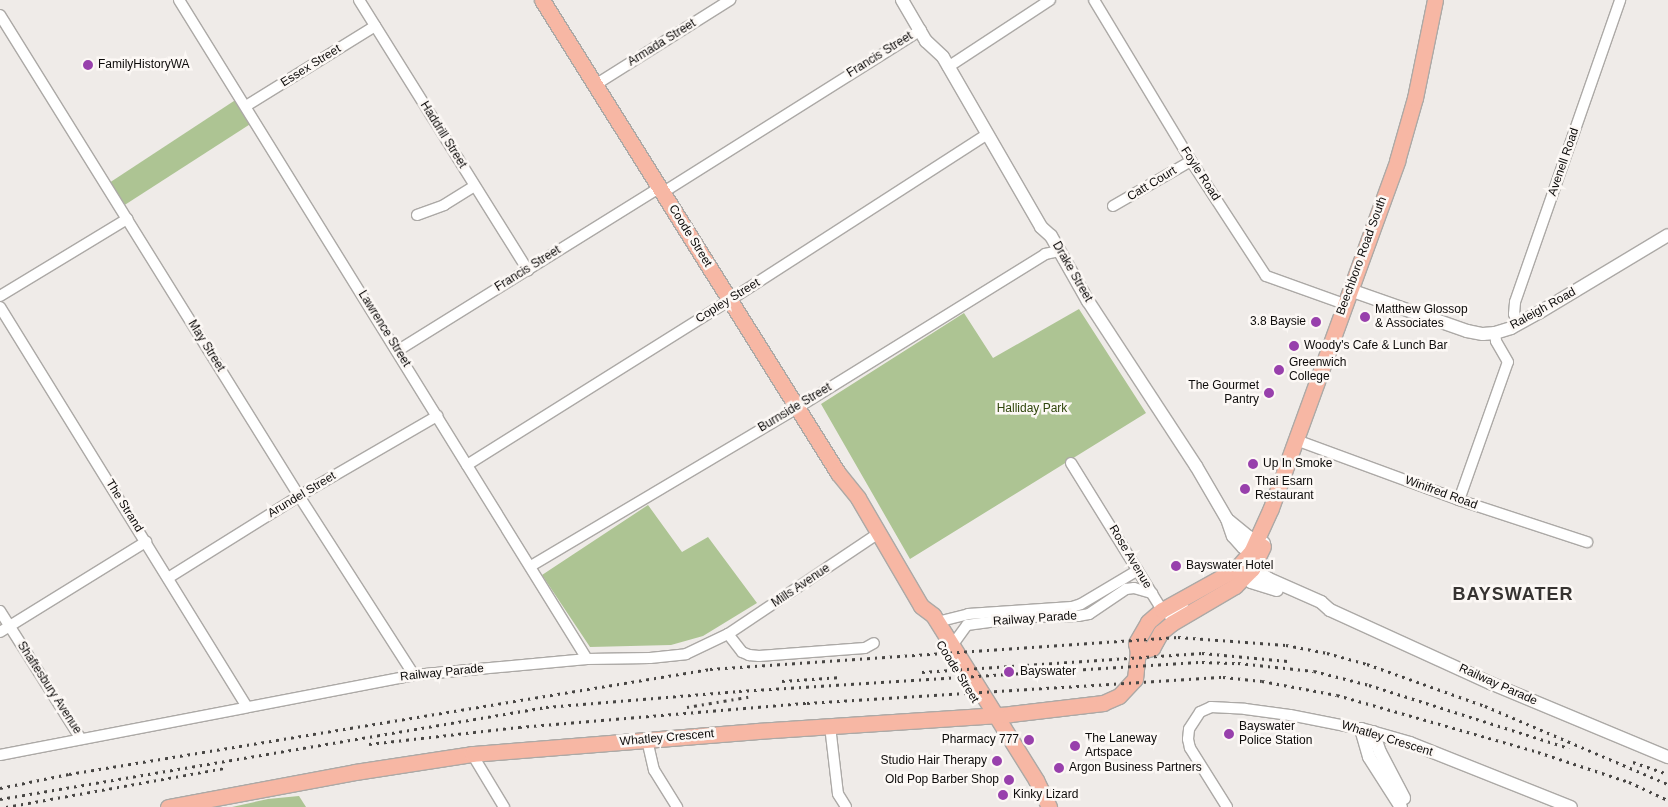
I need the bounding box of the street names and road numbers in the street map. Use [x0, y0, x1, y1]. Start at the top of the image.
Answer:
street label: Armada Street [625, 16, 699, 70]
street label: Francis Street [845, 29, 915, 81]
street label: Essex Street [278, 42, 344, 90]
street label: Haddrill Street [417, 99, 469, 171]
street label: Avenell Road [1546, 126, 1582, 198]
street label: Foyle Road [1177, 144, 1223, 204]
street label: Catt Court [1125, 164, 1179, 204]
street label: Beechboro Road South [1334, 195, 1390, 317]
street label: Coode Street [665, 202, 715, 270]
street label: Drake Street [1049, 239, 1095, 305]
street label: Francis Street [493, 243, 563, 295]
street label: Copley Street [693, 276, 763, 326]
street label: Raleigh Road [1508, 285, 1578, 333]
street label: Lawrence Street [355, 288, 413, 370]
street label: May Street [185, 318, 227, 374]
street label: Burnside Street [756, 381, 834, 435]
street label: Arundel Street [265, 469, 339, 521]
street label: Winifred Road [1403, 473, 1479, 513]
street label: The Strand [102, 477, 146, 535]
street label: Rose Avenue [1105, 523, 1155, 591]
street label: Mills Avenue [769, 561, 833, 611]
street label: Railway Parade [993, 609, 1077, 629]
street label: Coode Street [932, 638, 982, 706]
street label: Shaftesbury Avenue [14, 639, 84, 737]
street label: Railway Parade [399, 661, 485, 685]
street label: Railway Parade [1457, 661, 1539, 709]
street label: Whatley Crescent [1340, 718, 1434, 760]
street label: Whatley Crescent [619, 727, 715, 749]

